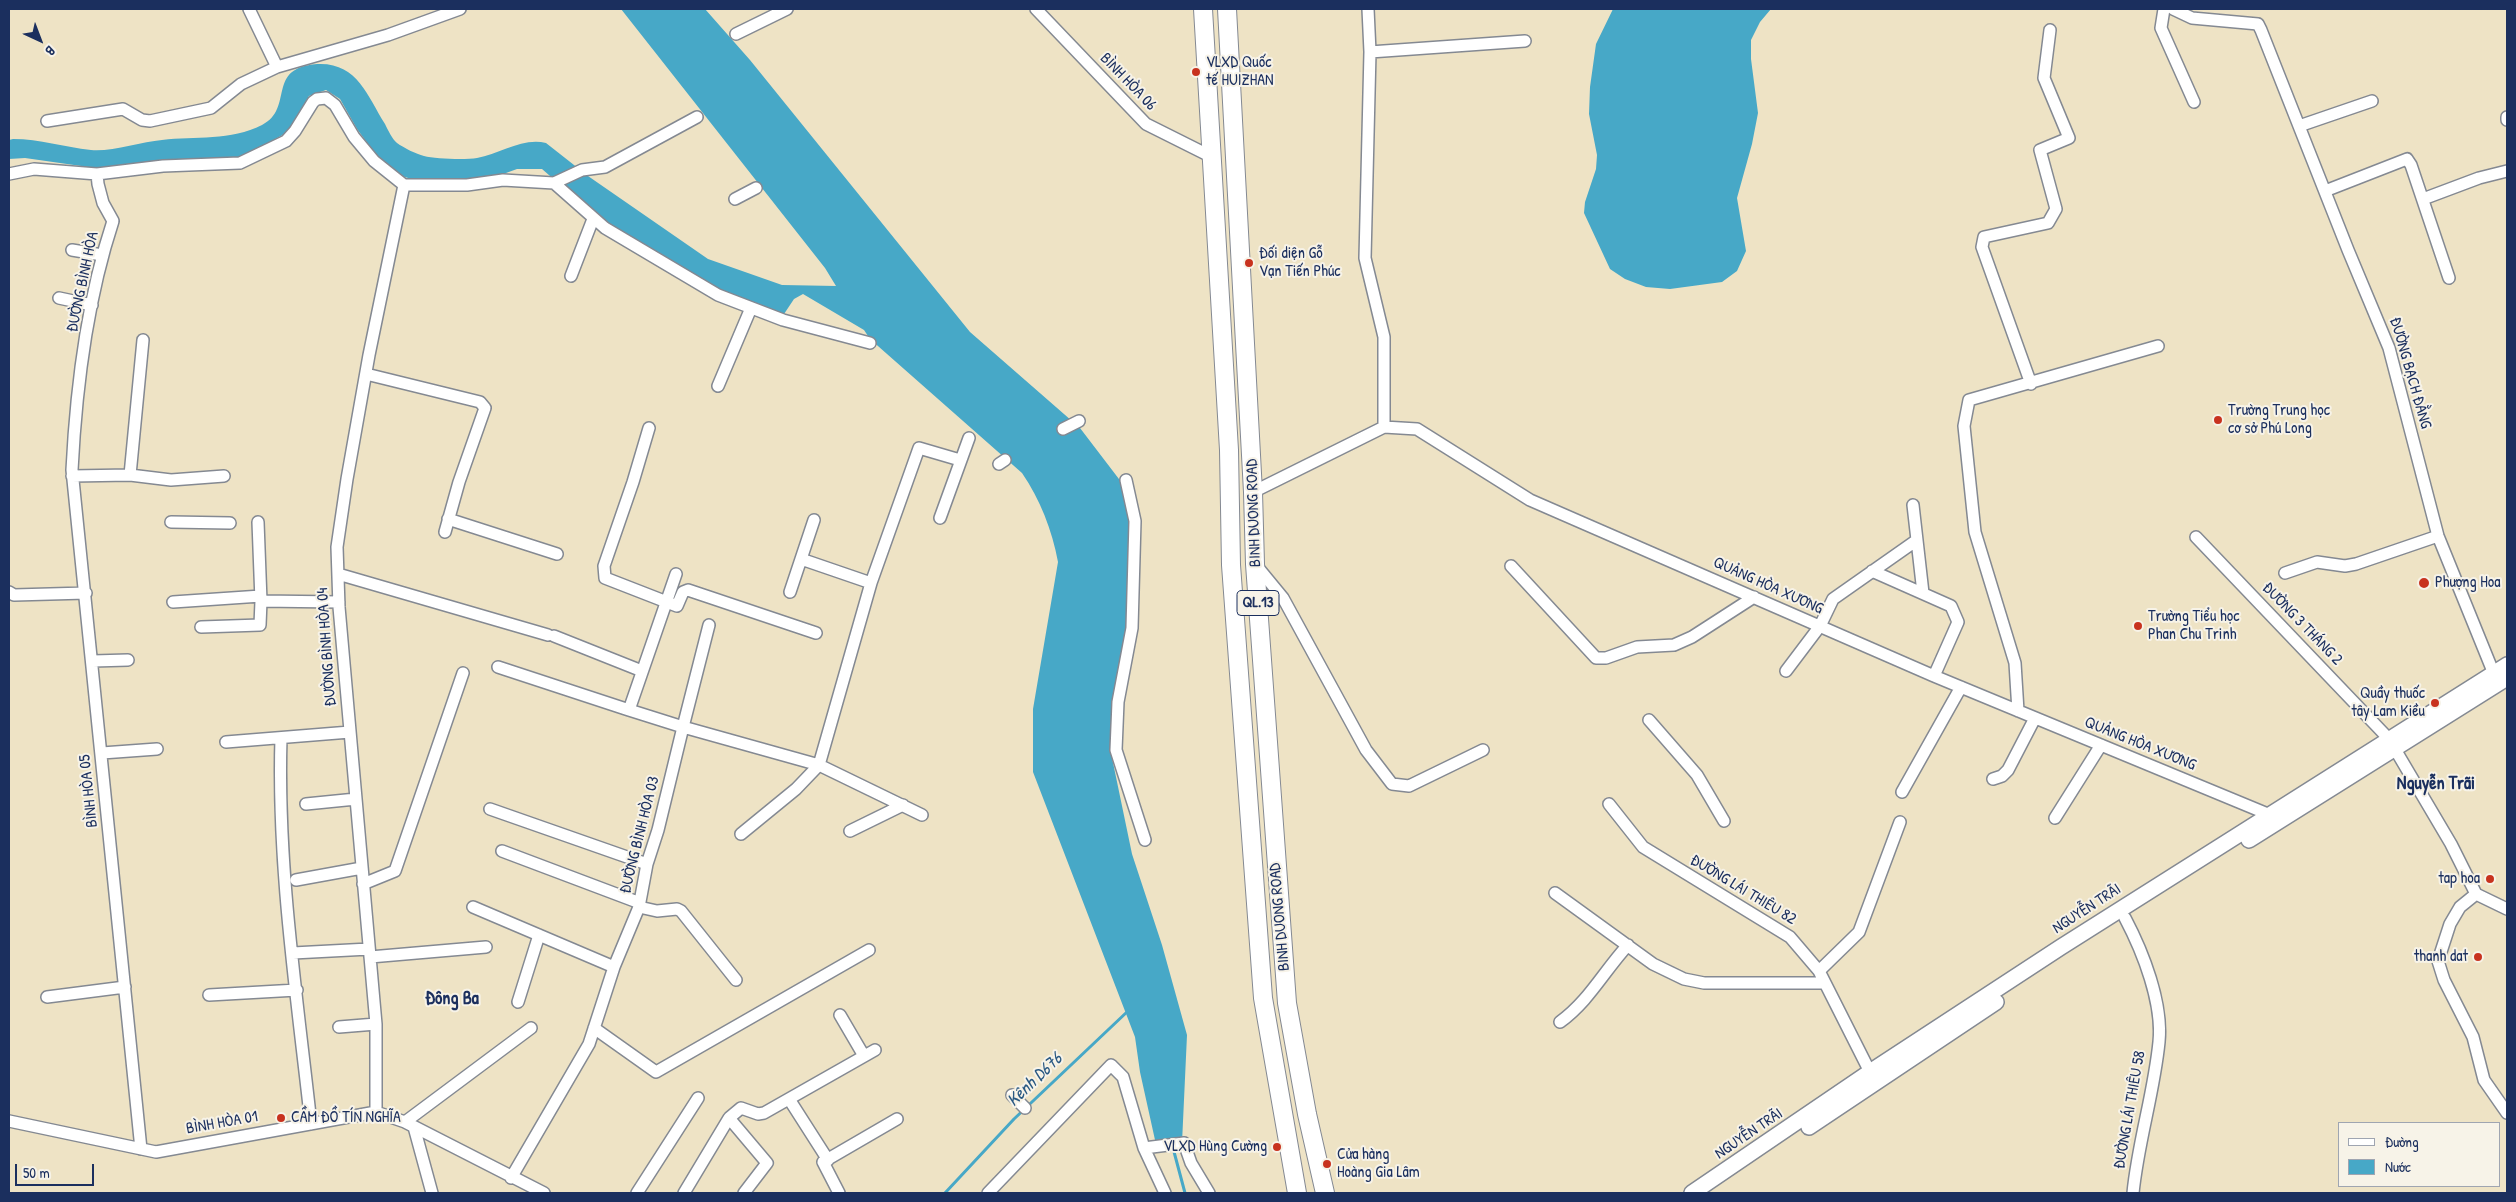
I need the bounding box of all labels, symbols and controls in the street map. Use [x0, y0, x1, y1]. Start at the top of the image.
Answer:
north arrow [15, 15, 65, 65]
text: B [41, 42, 60, 61]
street label: BÌNH HÒA 06 [1096, 49, 1160, 115]
place label: VLXD Quốc tế HUIZHAN [1206, 53, 1274, 91]
marker: VLXD Quốc tế HUIZHAN [1190, 66, 1202, 78]
street label: ĐƯỜNG BÌNH HÒA [63, 230, 103, 334]
place label: Đối diện Gỗ Vạn Tiến Phúc [1259, 244, 1341, 282]
marker: Đối diện Gỗ Vạn Tiến Phúc [1243, 257, 1255, 269]
street label: ĐƯỜNG BẠCH ĐẰNG [2385, 315, 2435, 431]
place label: Trường Trung học cơ sở Phú Long [2228, 401, 2330, 439]
marker: Trường Trung học cơ sở Phú Long [2212, 414, 2224, 426]
street label: BINH DUONG ROAD [1243, 459, 1265, 567]
street label: QUẢNG HÒA XƯƠNG [1710, 553, 1826, 619]
place label: Phượng Hoa [2435, 573, 2501, 593]
marker: Phượng Hoa [2417, 576, 2431, 590]
street label: ĐƯỜNG 3 THÁNG 2 [2258, 579, 2346, 669]
street label: ĐƯỜNG BÌNH HÒA 04 [313, 587, 341, 707]
road number: QL.13 [1237, 590, 1279, 616]
place label: Trường Tiểu học Phan Chu Trinh [2148, 607, 2239, 645]
marker: Trường Tiểu học Phan Chu Trinh [2132, 620, 2144, 632]
place label: Quầy thuốc tây Lam Kiều [2351, 684, 2425, 722]
marker: Quầy thuốc tây Lam Kiều [2429, 697, 2441, 709]
street label: QUẢNG HÒA XƯƠNG [2082, 713, 2198, 775]
street label: BÌNH HÒA 05 [76, 754, 102, 828]
district label: Nguyễn Trãi [2397, 773, 2475, 795]
street label: ĐƯỜNG BÌNH HÒA 03 [616, 774, 664, 896]
street label: ĐƯỜNG LÁI THIÊU 82 [1687, 851, 1799, 929]
street label: BINH DUONG ROAD [1266, 862, 1294, 972]
place label: tap hoa [2438, 869, 2480, 889]
marker: tap hoa [2484, 873, 2496, 885]
street label: NGUYỄN TRÃI [2049, 880, 2125, 938]
place label: thanh dat [2414, 947, 2468, 967]
marker: thanh dat [2472, 951, 2484, 963]
district label: Đông Ba [425, 988, 479, 1010]
water label: Kênh D676 [1003, 1049, 1067, 1111]
street label: ĐƯỜNG LÁI THIÊU 58 [2110, 1049, 2150, 1171]
street label: NGUYỄN TRÃI [1711, 1104, 1787, 1164]
street label: BÌNH HÒA 01 [185, 1107, 259, 1139]
place label: CẦM ĐỒ TÍN NGHĨA [291, 1108, 401, 1128]
marker: CẦM ĐỒ TÍN NGHĨA [275, 1112, 287, 1124]
legend [2338, 1122, 2501, 1187]
text: Đường [2385, 1131, 2419, 1152]
place label: VLXD Hùng Cường [1163, 1137, 1267, 1157]
marker: VLXD Hùng Cường [1271, 1141, 1283, 1153]
place label: Cửa hàng Hoàng Gia Lâm [1337, 1145, 1420, 1183]
scale bar [18, 1154, 96, 1186]
text: Nước [2385, 1156, 2411, 1177]
marker: Cửa hàng Hoàng Gia Lâm [1321, 1158, 1333, 1170]
text: 50 m [23, 1162, 50, 1183]

